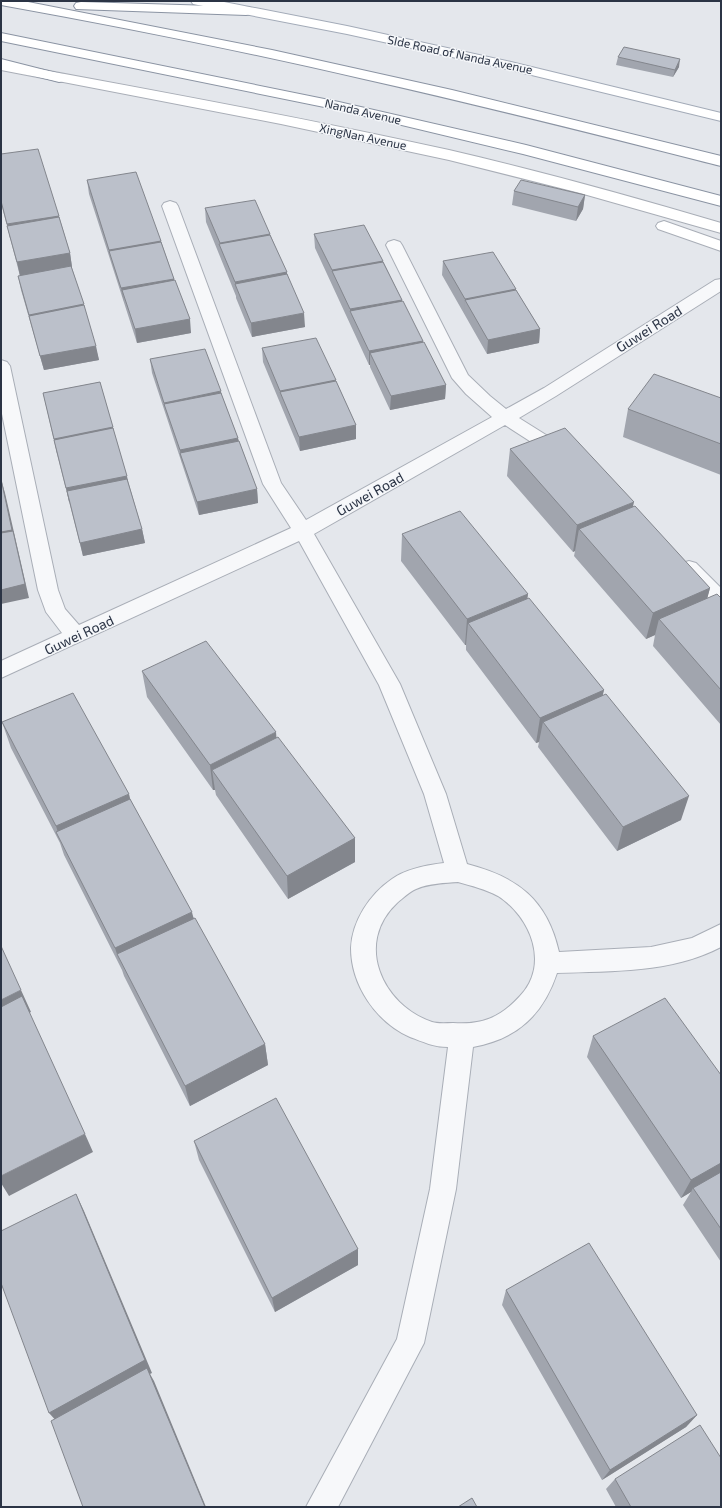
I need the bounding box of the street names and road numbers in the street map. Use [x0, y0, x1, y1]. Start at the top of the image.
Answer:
street label: SIde Road of Nanda Avenue [386, 32, 534, 76]
street label: Nanda Avenue [324, 95, 403, 127]
street label: XingNan Avenue [318, 120, 408, 152]
street label: Guwei Road [613, 302, 685, 356]
street label: Guwei Road [333, 468, 407, 519]
street label: Guwei Road [41, 611, 116, 658]

